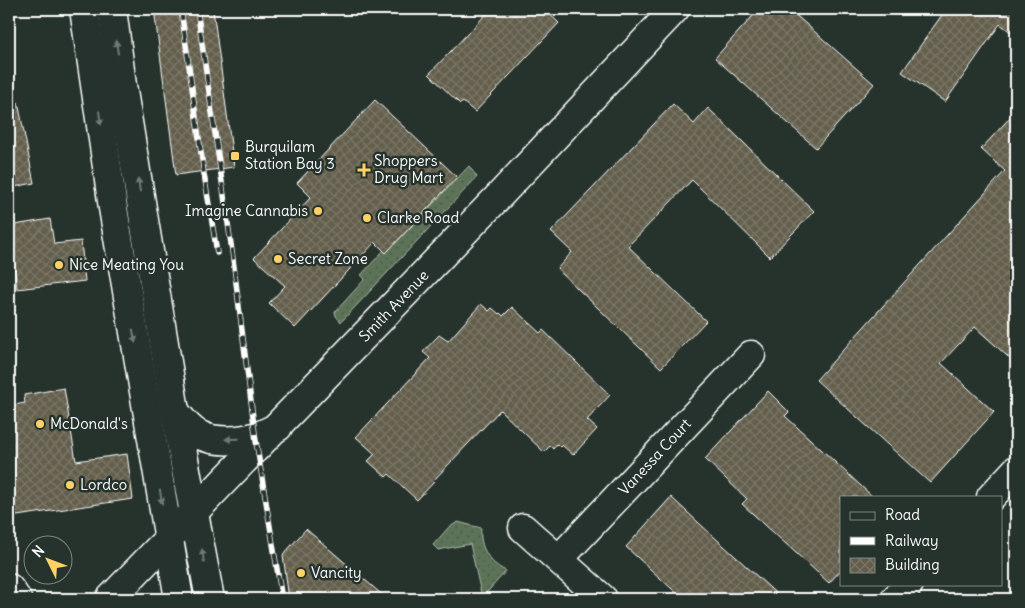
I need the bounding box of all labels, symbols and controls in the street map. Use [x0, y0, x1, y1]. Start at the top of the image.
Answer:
one-way arrow [113, 39, 121, 55]
one-way arrow [96, 110, 104, 126]
place label: Burquilam Station Bay 3 [245, 137, 335, 173]
marker: Burquilam Station Bay 3 [229, 150, 241, 162]
place label: Shoppers Drug Mart [374, 151, 443, 187]
marker: Shoppers Drug Mart [358, 164, 370, 176]
one-way arrow [134, 177, 142, 193]
place label: Imagine Cannabis [185, 201, 308, 220]
marker: Imagine Cannabis [312, 205, 324, 217]
place label: Clarke Road [377, 208, 459, 227]
marker: Clarke Road [361, 212, 373, 224]
place label: Secret Zone [288, 249, 368, 268]
marker: Secret Zone [272, 253, 284, 265]
place label: Nice Meating You [69, 255, 184, 274]
marker: Nice Meating You [53, 259, 65, 271]
street label: Smith Avenue [355, 266, 433, 345]
one-way arrow [131, 329, 139, 345]
place label: McDonald's [50, 414, 128, 433]
street label: Vanessa Court [614, 414, 695, 499]
marker: McDonald's [34, 418, 46, 430]
one-way arrow [224, 435, 240, 443]
place label: Lordco [80, 475, 127, 494]
marker: Lordco [64, 479, 76, 491]
one-way arrow [158, 489, 166, 505]
legend [840, 496, 1002, 586]
text: Road [885, 505, 920, 524]
text: Railway [885, 531, 939, 550]
north arrow [22, 536, 72, 586]
text: N [28, 542, 48, 561]
one-way arrow [198, 547, 206, 563]
text: Building [885, 555, 940, 574]
place label: Vancity [311, 563, 362, 582]
marker: Vancity [295, 567, 307, 579]

